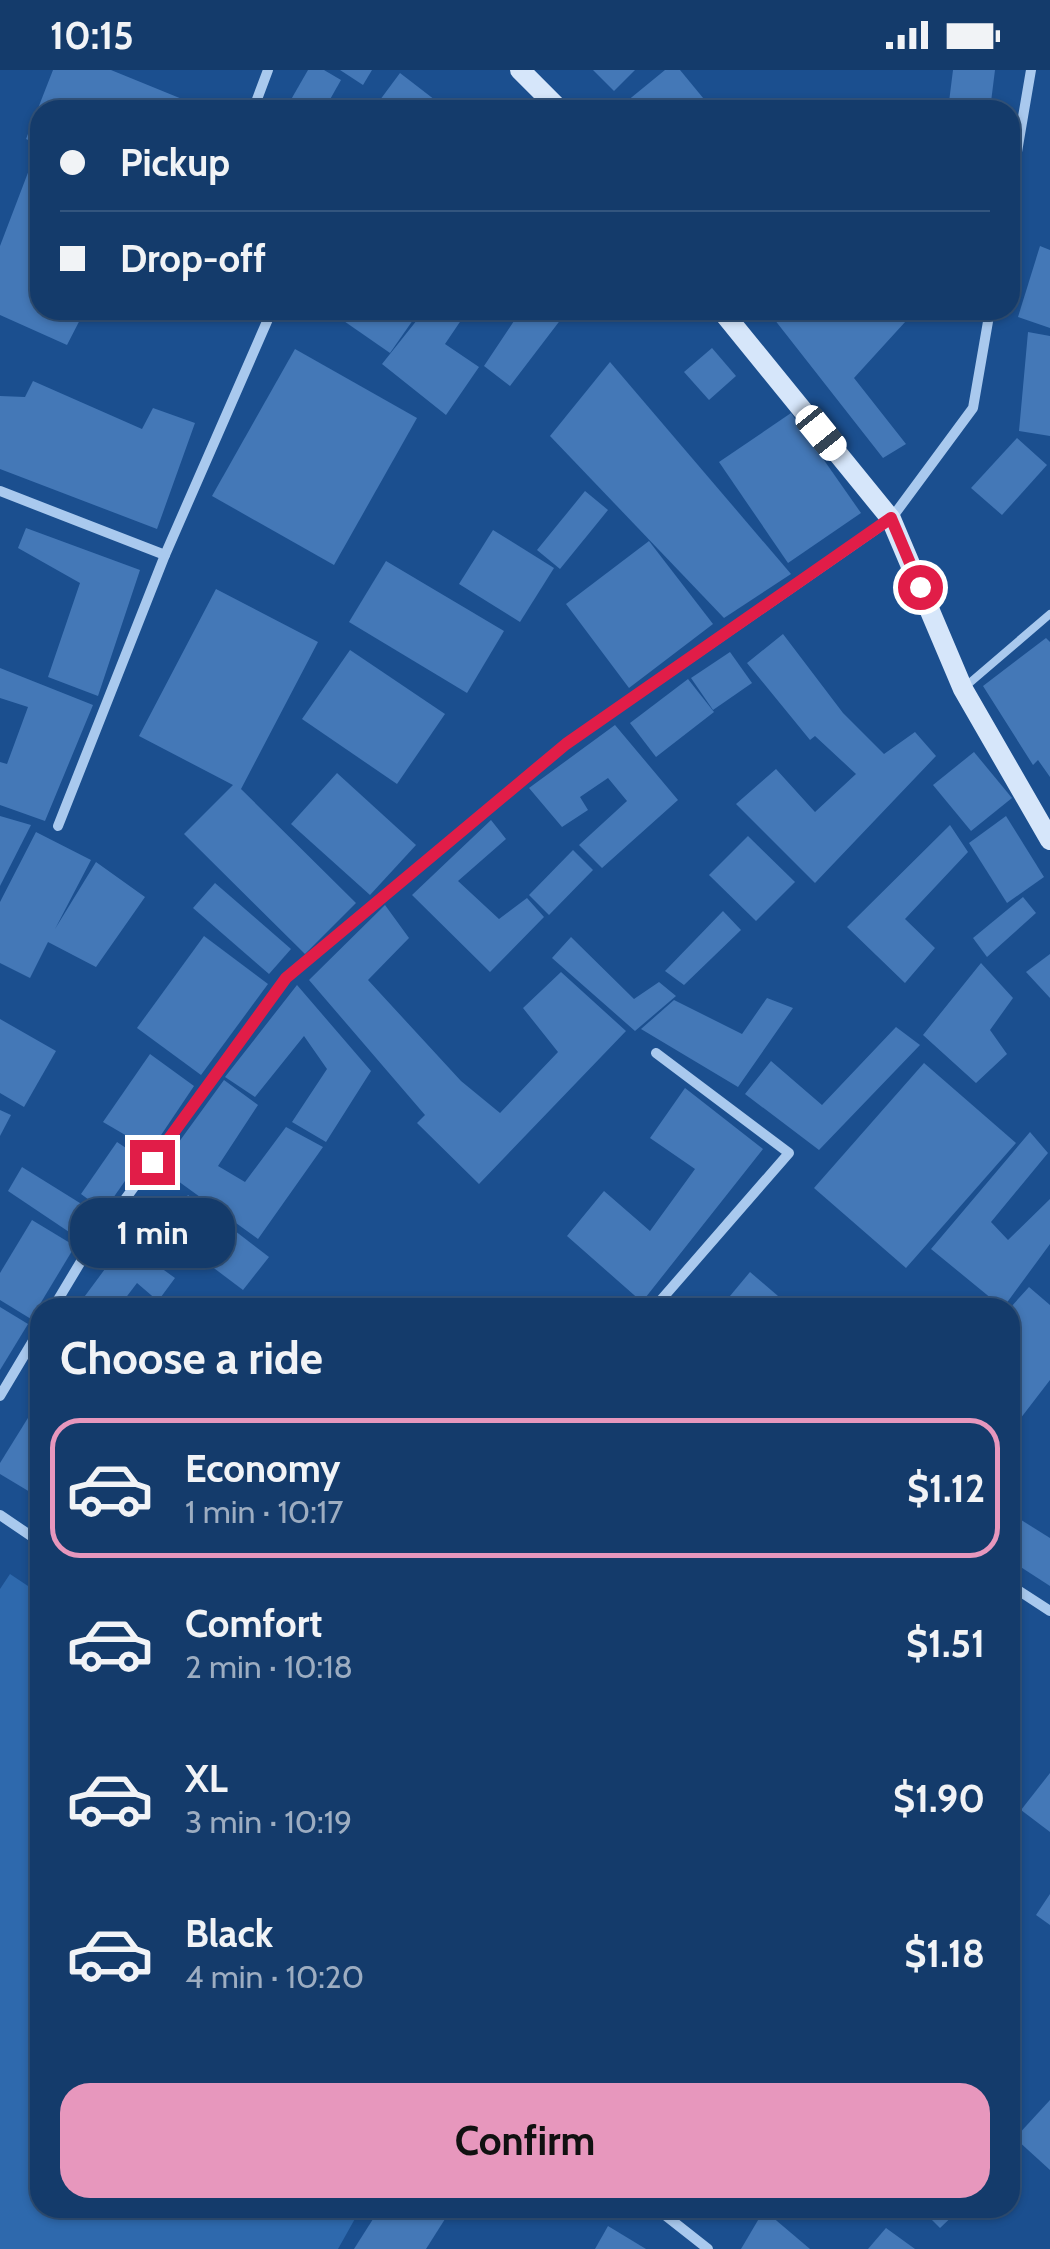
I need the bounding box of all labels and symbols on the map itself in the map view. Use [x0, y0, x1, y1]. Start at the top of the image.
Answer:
car [790, 400, 852, 466]
route start [898, 565, 943, 610]
route end [130, 1140, 175, 1185]
callout: 1 min [70, 1197, 234, 1267]

